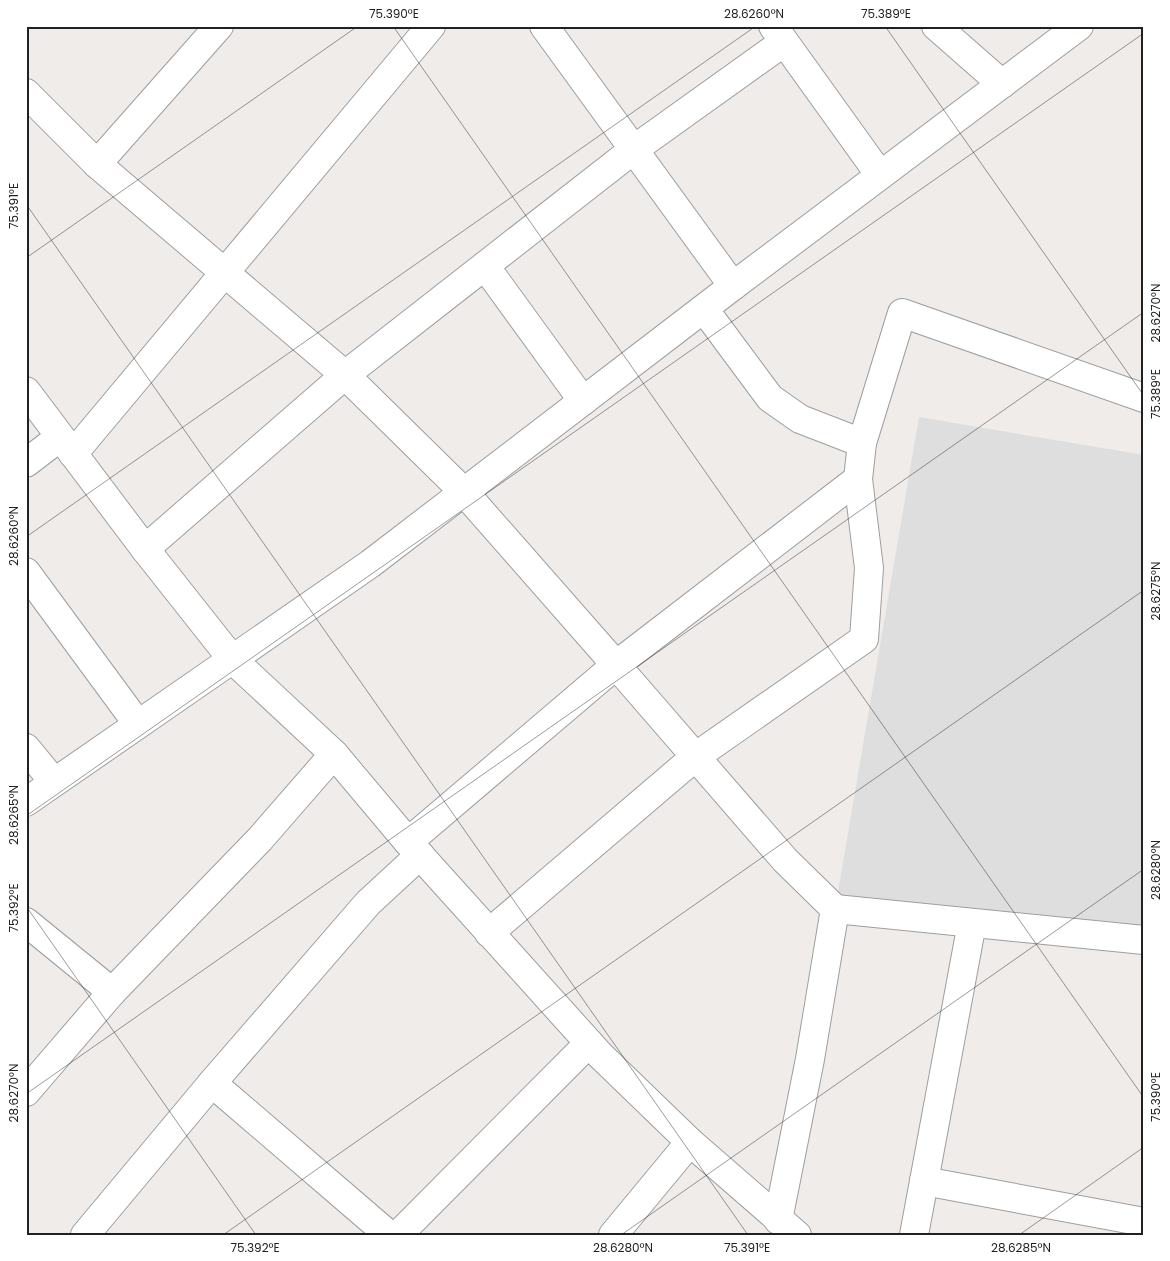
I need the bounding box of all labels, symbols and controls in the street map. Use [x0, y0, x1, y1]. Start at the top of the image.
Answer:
text: 75.390°E [369, 5, 419, 22]
text: 28.6260°N [724, 5, 784, 22]
text: 75.389°E [861, 5, 911, 22]
text: 75.391°E [5, 183, 22, 229]
text: 28.6270°N [1147, 284, 1164, 342]
text: 75.389°E [1147, 369, 1164, 419]
text: 28.6260°N [5, 506, 22, 566]
text: 28.6275°N [1147, 562, 1164, 620]
text: 28.6265°N [5, 785, 22, 845]
text: 28.6280°N [1147, 840, 1164, 900]
text: 75.392°E [5, 883, 22, 933]
text: 28.6270°N [5, 1064, 22, 1122]
text: 75.390°E [1147, 1072, 1164, 1122]
text: 75.392°E [230, 1239, 280, 1256]
text: 28.6280°N [593, 1239, 653, 1256]
text: 75.391°E [724, 1239, 770, 1256]
text: 28.6285°N [991, 1239, 1051, 1256]

